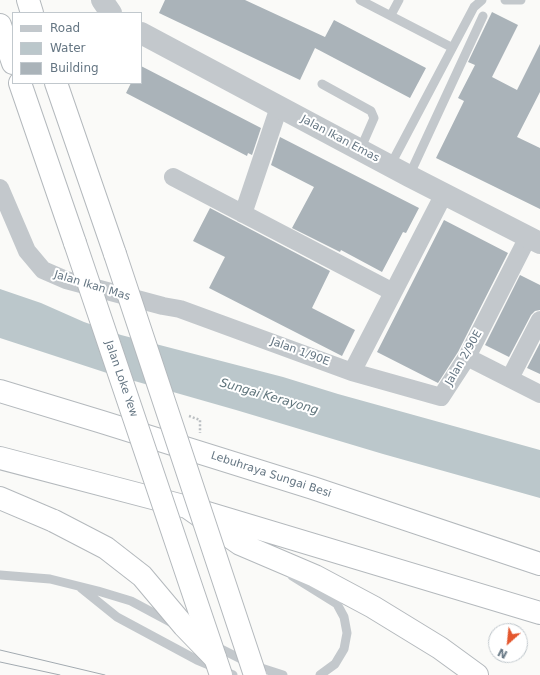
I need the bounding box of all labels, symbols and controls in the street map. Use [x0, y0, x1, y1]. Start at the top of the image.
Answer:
legend [12, 12, 142, 84]
text: Road [50, 21, 80, 35]
text: Water [50, 41, 85, 55]
text: Building [50, 61, 99, 75]
street label: Jalan Ikan Emas [298, 113, 382, 165]
street label: Jalan Ikan Mas [52, 268, 132, 304]
street label: Jalan 2/90E [443, 328, 485, 388]
street label: Jalan 1/90E [269, 335, 331, 369]
street label: Jalan Loke Yew [102, 339, 140, 419]
water label: Sungai Kerayong [218, 376, 320, 418]
street label: Lebuhraya Sungai Besi [209, 449, 333, 501]
north arrow [488, 623, 528, 663]
text: N [496, 645, 510, 661]

